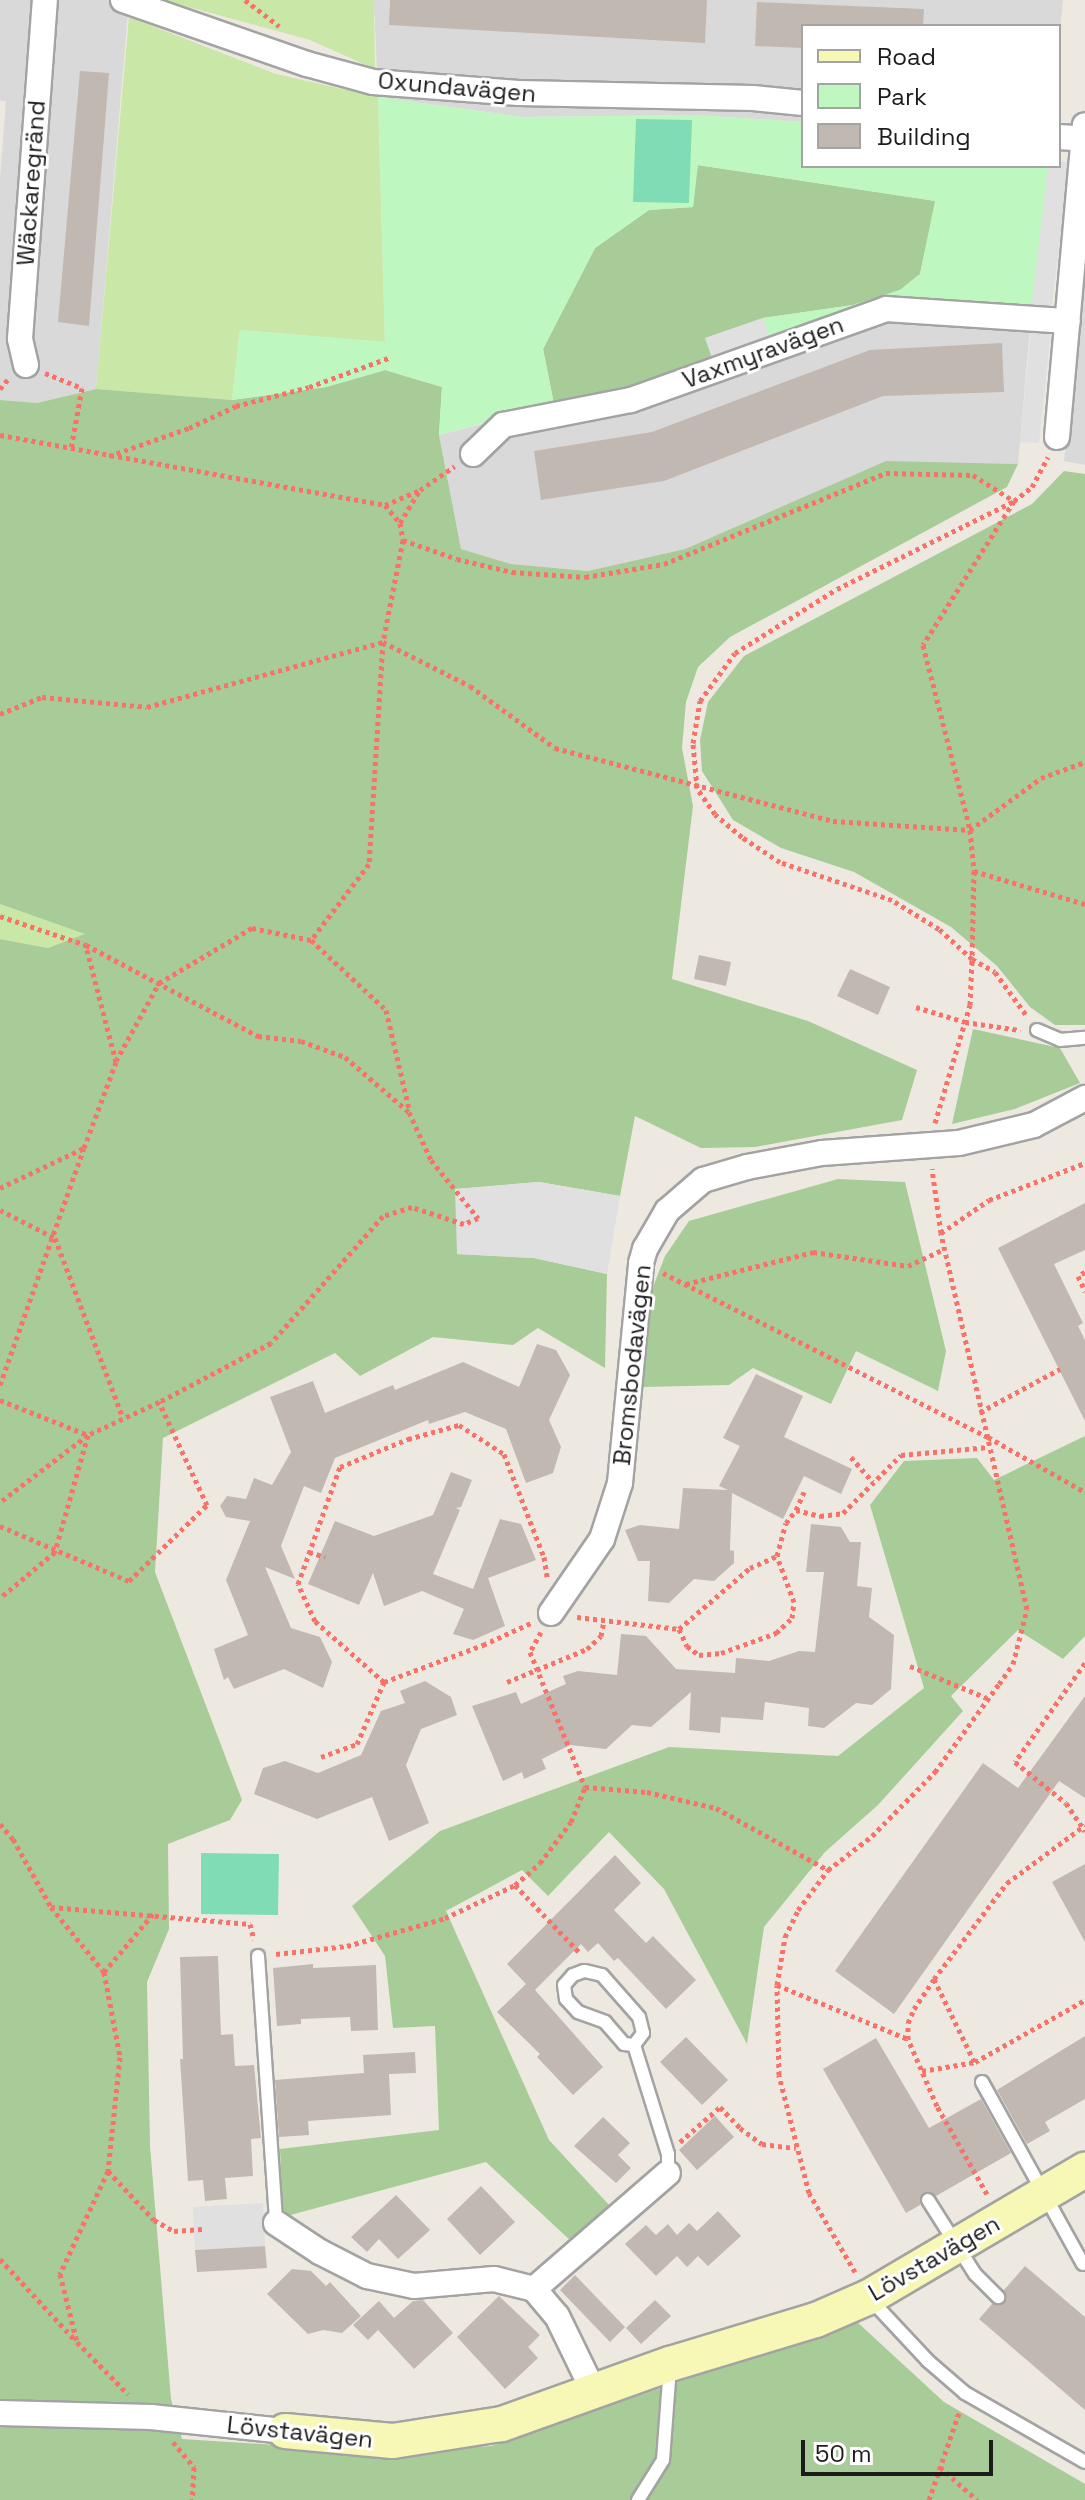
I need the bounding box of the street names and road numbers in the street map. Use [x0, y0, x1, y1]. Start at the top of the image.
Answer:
street label: Oxundavägen [377, 66, 537, 108]
street label: Wäckaregränd [11, 99, 51, 267]
street label: Vaxmyravägen [679, 310, 847, 394]
street label: Bromsbodavägen [607, 1263, 657, 1467]
street label: Lövstavägen [863, 2209, 1005, 2307]
street label: Lövstavägen [225, 2410, 375, 2454]

